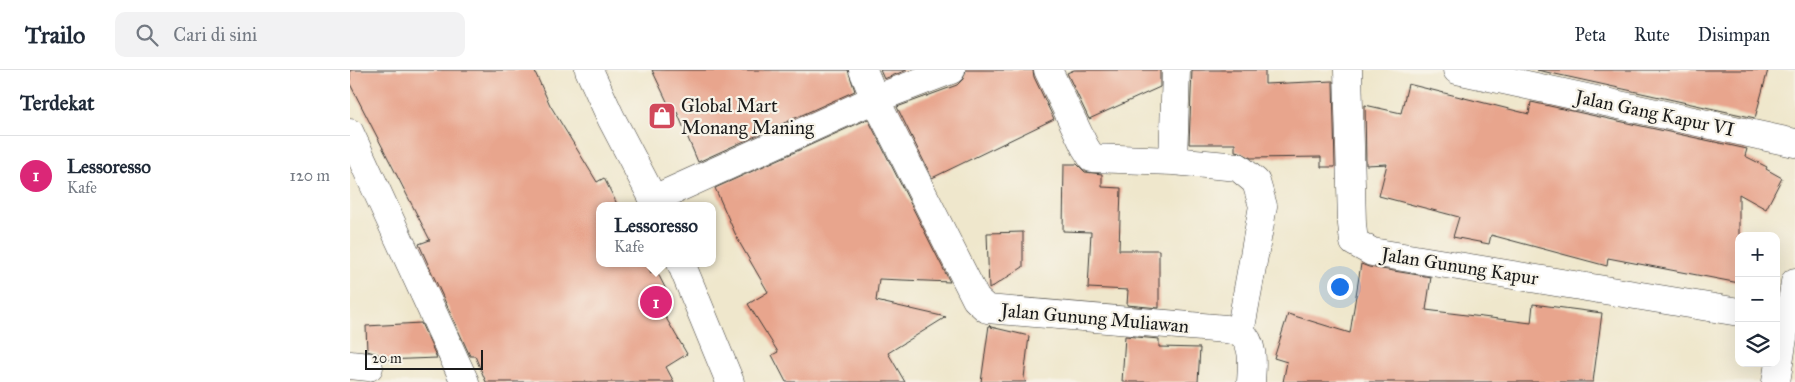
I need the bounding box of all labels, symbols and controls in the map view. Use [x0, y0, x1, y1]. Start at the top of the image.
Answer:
search box [115, 12, 465, 57]
text: Trailo [25, 20, 85, 50]
icon: search [133, 21, 161, 49]
text: Cari di sini [173, 23, 257, 46]
text: Peta [1575, 24, 1606, 46]
text: Rute [1634, 24, 1670, 46]
text: Disimpan [1698, 24, 1770, 46]
street label: Jalan Gang Kapur VI [1571, 85, 1736, 142]
text: Terdekat [20, 90, 94, 116]
place label: Global Mart Monang Maning [681, 94, 814, 140]
shop icon: Global Mart Monang Maning [647, 101, 677, 131]
text: Lessoresso [67, 155, 151, 178]
text: 1 [33, 166, 39, 185]
text: 120 m [290, 166, 330, 185]
text: Kafe [67, 178, 97, 197]
popup [596, 202, 716, 267]
text: Lessoresso [614, 214, 698, 237]
map controls [1735, 232, 1780, 367]
button: + [1735, 232, 1780, 277]
text: Kafe [614, 237, 644, 256]
street label: Jalan Gunung Kapur [1378, 242, 1541, 291]
your location [1327, 274, 1353, 300]
button: − [1735, 277, 1780, 322]
pin: 1 [640, 283, 672, 321]
street label: Jalan Gunung Muliawan [998, 298, 1190, 339]
button: layers [1735, 322, 1780, 367]
scale bar [365, 347, 482, 370]
text: 20 m [372, 350, 402, 367]

